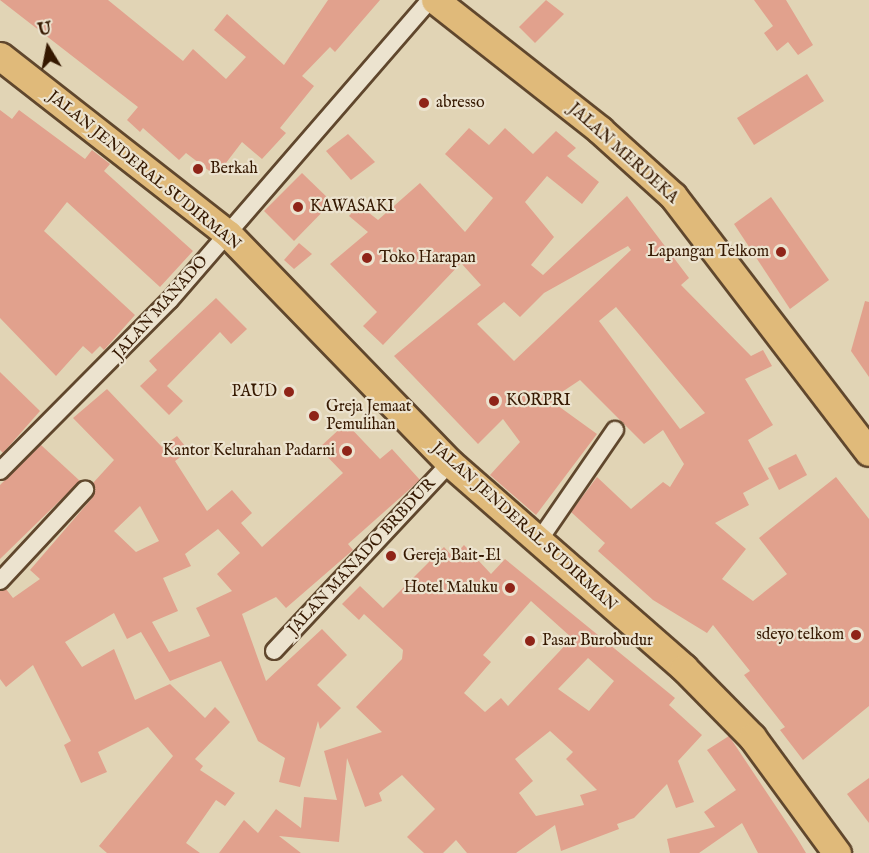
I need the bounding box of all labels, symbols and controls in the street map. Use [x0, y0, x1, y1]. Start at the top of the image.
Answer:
north arrow [18, 18, 78, 78]
text: U [36, 19, 53, 41]
street label: JALAN JENDERAL SUDIRMAN [44, 87, 244, 255]
place label: abresso [436, 93, 485, 113]
marker: abresso [417, 96, 431, 110]
street label: JALAN MERDEKA [564, 100, 682, 208]
place label: Berkah [210, 159, 258, 179]
marker: Berkah [191, 162, 205, 176]
place label: KAWASAKI [310, 197, 394, 217]
marker: KAWASAKI [291, 200, 305, 214]
place label: Lapangan Telkom [648, 242, 769, 262]
marker: Lapangan Telkom [774, 245, 788, 259]
place label: Toko Harapan [379, 248, 476, 268]
marker: Toko Harapan [360, 251, 374, 265]
street label: JALAN MANADO [109, 252, 213, 364]
place label: PAUD [232, 382, 277, 402]
marker: PAUD [282, 385, 296, 399]
place label: KORPRI [506, 391, 571, 411]
marker: KORPRI [487, 394, 501, 408]
place label: Greja Jemaat Pemulihan [326, 397, 411, 435]
marker: Greja Jemaat Pemulihan [307, 409, 321, 423]
street label: JALAN JENDERAL SUDIRMAN [427, 439, 621, 615]
place label: Kantor Kelurahan Padarni [163, 441, 335, 461]
marker: Kantor Kelurahan Padarni [340, 444, 354, 458]
street label: JALAN MANADO BRBDUR [284, 475, 440, 639]
place label: Gereja Bait-El [403, 546, 501, 566]
marker: Gereja Bait-El [384, 549, 398, 563]
place label: Hotel Maluku [404, 578, 498, 598]
marker: Hotel Maluku [503, 581, 517, 595]
place label: sdeyo telkom [756, 625, 844, 645]
marker: sdeyo telkom [849, 628, 863, 642]
place label: Pasar Burobudur [542, 631, 653, 651]
marker: Pasar Burobudur [523, 634, 537, 648]

